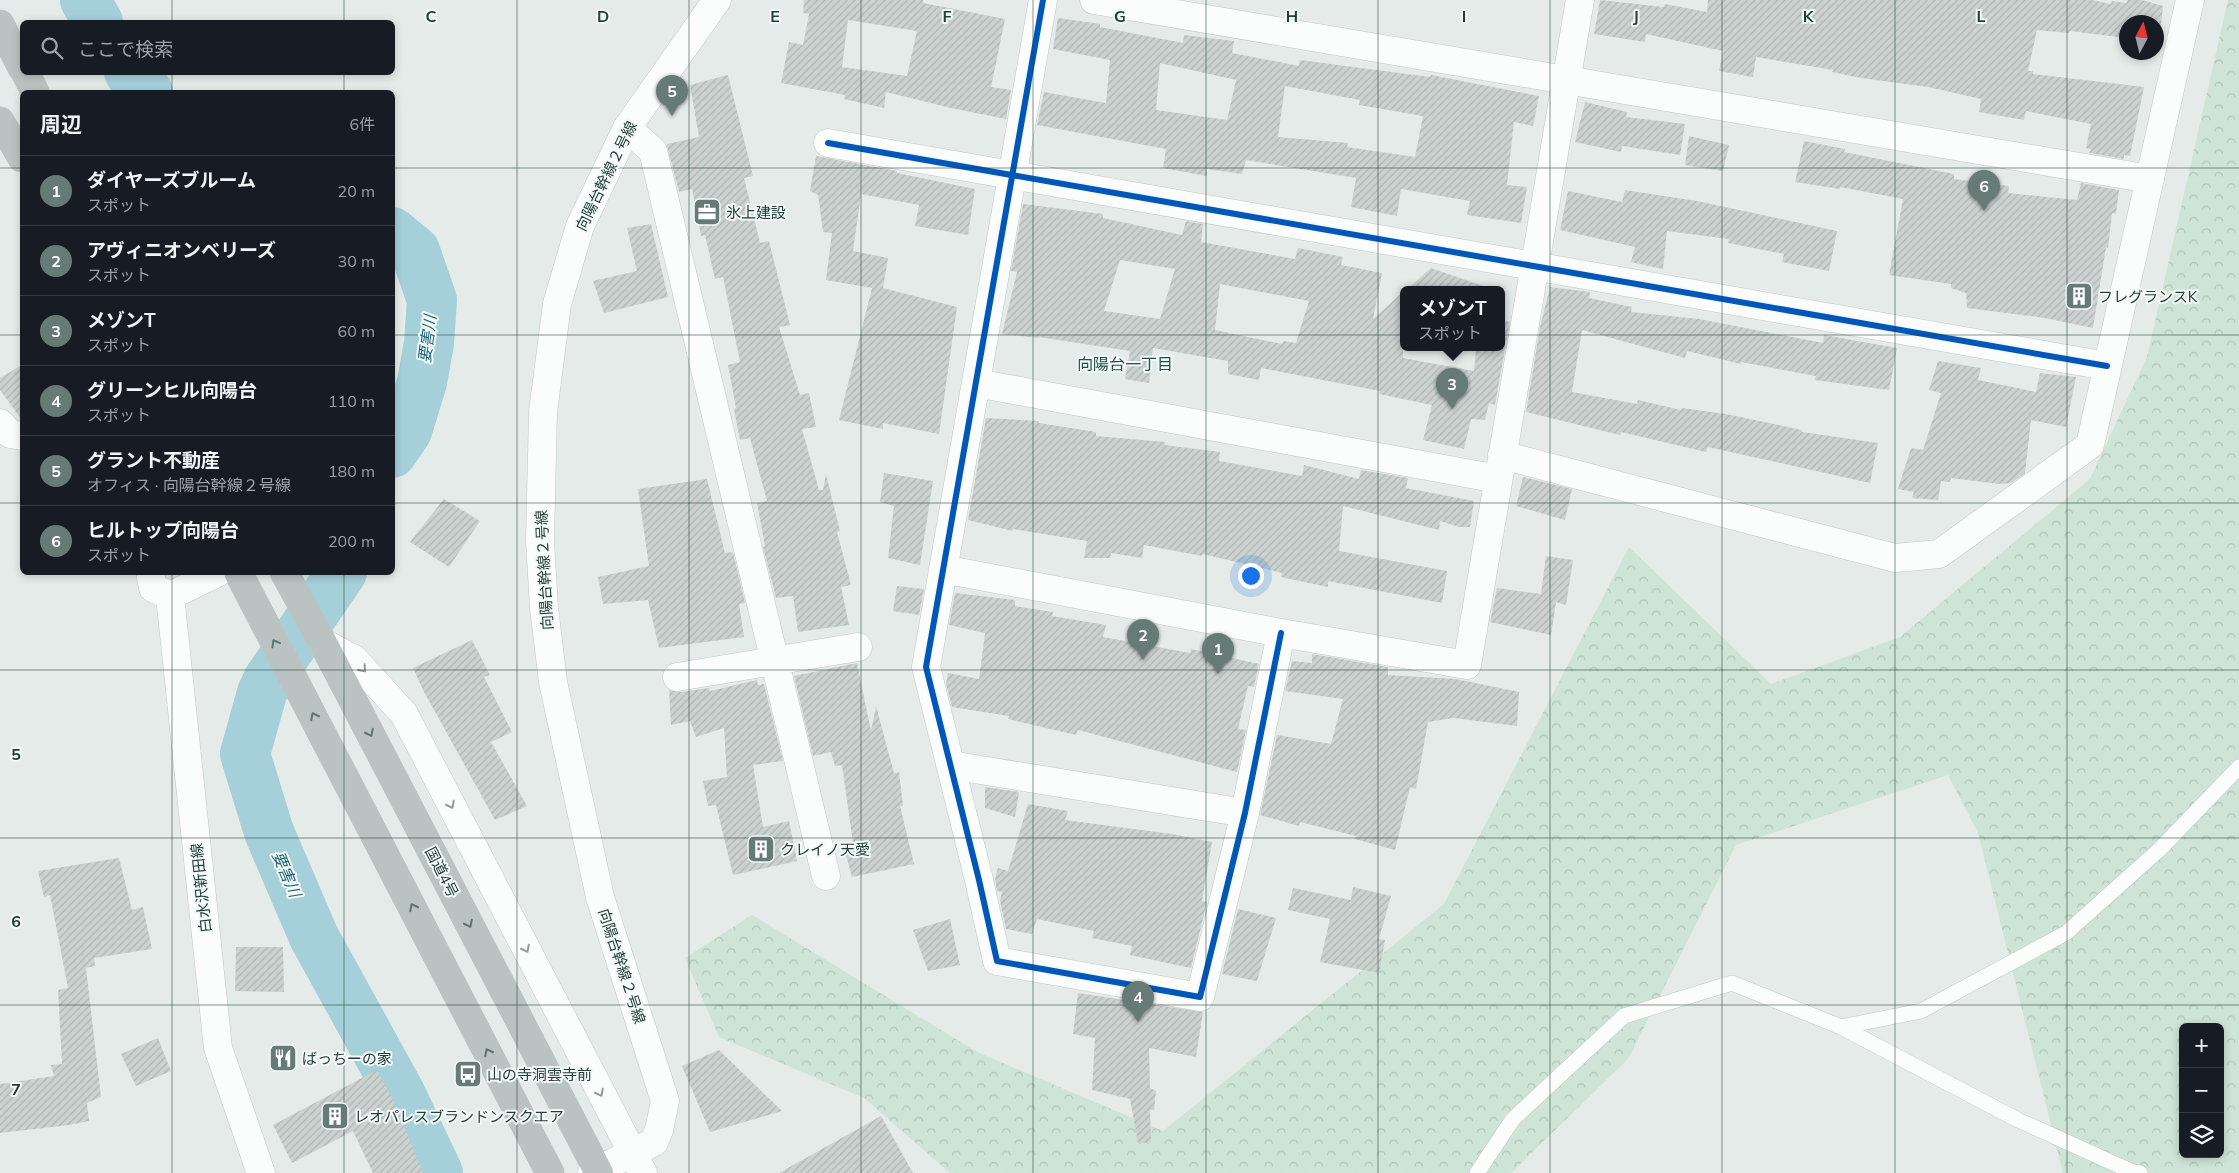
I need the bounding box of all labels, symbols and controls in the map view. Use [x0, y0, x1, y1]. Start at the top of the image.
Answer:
text: C [426, 6, 437, 26]
text: D [597, 6, 609, 26]
text: E [770, 6, 780, 26]
text: F [942, 6, 952, 26]
text: G [1114, 6, 1126, 26]
text: H [1286, 6, 1298, 26]
text: I [1462, 6, 1466, 26]
text: J [1633, 6, 1639, 26]
text: K [1803, 6, 1815, 26]
text: L [1977, 6, 1986, 26]
north arrow [2119, 15, 2164, 60]
search box [20, 20, 395, 75]
icon: search [38, 34, 66, 62]
text: ここで検索 [78, 37, 173, 61]
pin: 5 [656, 75, 688, 116]
text: 周辺 [40, 111, 82, 137]
text: 6件 [349, 114, 375, 134]
street label: 向陽台幹線２号線 [571, 118, 641, 234]
text: ダイヤーズブルーム [87, 168, 256, 192]
pin: 6 [1968, 170, 2000, 211]
text: 1 [51, 181, 61, 201]
text: 20 m [338, 181, 375, 201]
text: スポット [87, 195, 151, 215]
office icon: 氷上建設 [692, 197, 722, 227]
place label: 氷上建設 [726, 203, 786, 222]
text: アヴィニオンベリーズ [87, 238, 276, 262]
text: 2 [51, 251, 61, 271]
text: 30 m [338, 251, 375, 271]
text: スポット [87, 265, 151, 285]
building icon: フレグランスK [2064, 281, 2094, 311]
popup [1400, 286, 1505, 351]
place label: フレグランスK [2098, 287, 2198, 306]
text: メゾンT [1418, 296, 1487, 320]
text: メゾンT [87, 308, 156, 332]
water label: 要害川 [414, 312, 440, 364]
text: 3 [51, 321, 61, 341]
text: 60 m [338, 321, 375, 341]
text: スポット [1418, 323, 1482, 343]
text: スポット [87, 335, 151, 355]
district label: 向陽台一丁目 [1077, 354, 1173, 374]
pin: 3 [1436, 368, 1468, 409]
text: グリーンヒル向陽台 [87, 378, 257, 402]
text: 4 [51, 391, 61, 411]
text: 110 m [328, 391, 375, 411]
text: スポット [87, 405, 151, 425]
text: グラント不動産 [87, 448, 220, 472]
text: 5 [51, 461, 61, 481]
text: 180 m [328, 461, 375, 481]
text: オフィス · 向陽台幹線２号線 [87, 475, 291, 495]
street label: 向陽台幹線２号線 [531, 510, 557, 630]
text: ヒルトップ向陽台 [87, 518, 239, 542]
text: 6 [51, 531, 61, 551]
text: 200 m [328, 531, 375, 551]
text: スポット [87, 545, 151, 565]
your location [1238, 563, 1264, 589]
pin: 2 [1127, 619, 1159, 660]
pin: 1 [1202, 633, 1234, 674]
one-way arrow [271, 639, 281, 648]
one-way arrow [358, 664, 367, 673]
one-way arrow [310, 713, 320, 722]
one-way arrow [364, 727, 374, 736]
text: 5 [11, 744, 21, 764]
one-way arrow [445, 800, 455, 809]
building icon: クレイノ天愛 [746, 834, 776, 864]
place label: クレイノ天愛 [780, 840, 870, 859]
street label: 白水沢新田線 [187, 842, 215, 934]
street label: 国道4号 [421, 844, 463, 900]
water label: 要害川 [268, 848, 306, 902]
one-way arrow [409, 904, 419, 913]
street label: 向陽台幹線２号線 [594, 906, 650, 1026]
text: 6 [11, 911, 21, 931]
one-way arrow [463, 918, 473, 927]
one-way arrow [520, 944, 530, 953]
pin: 4 [1122, 981, 1154, 1022]
map controls [2179, 1023, 2224, 1158]
button: + [2179, 1023, 2224, 1068]
restaurant icon: ばっちーの家 [268, 1043, 298, 1073]
one-way arrow [484, 1048, 494, 1057]
place label: ばっちーの家 [302, 1049, 392, 1068]
bus stop icon: 山の寺洞雲寺前 [453, 1059, 483, 1089]
place label: 山の寺洞雲寺前 [487, 1065, 592, 1084]
button: − [2179, 1068, 2224, 1113]
text: 7 [11, 1079, 21, 1099]
one-way arrow [594, 1088, 604, 1097]
building icon: レオパレスブランドンスクエア [320, 1101, 350, 1131]
place label: レオパレスブランドンスクエア [354, 1107, 564, 1126]
button: layers [2179, 1113, 2224, 1158]

